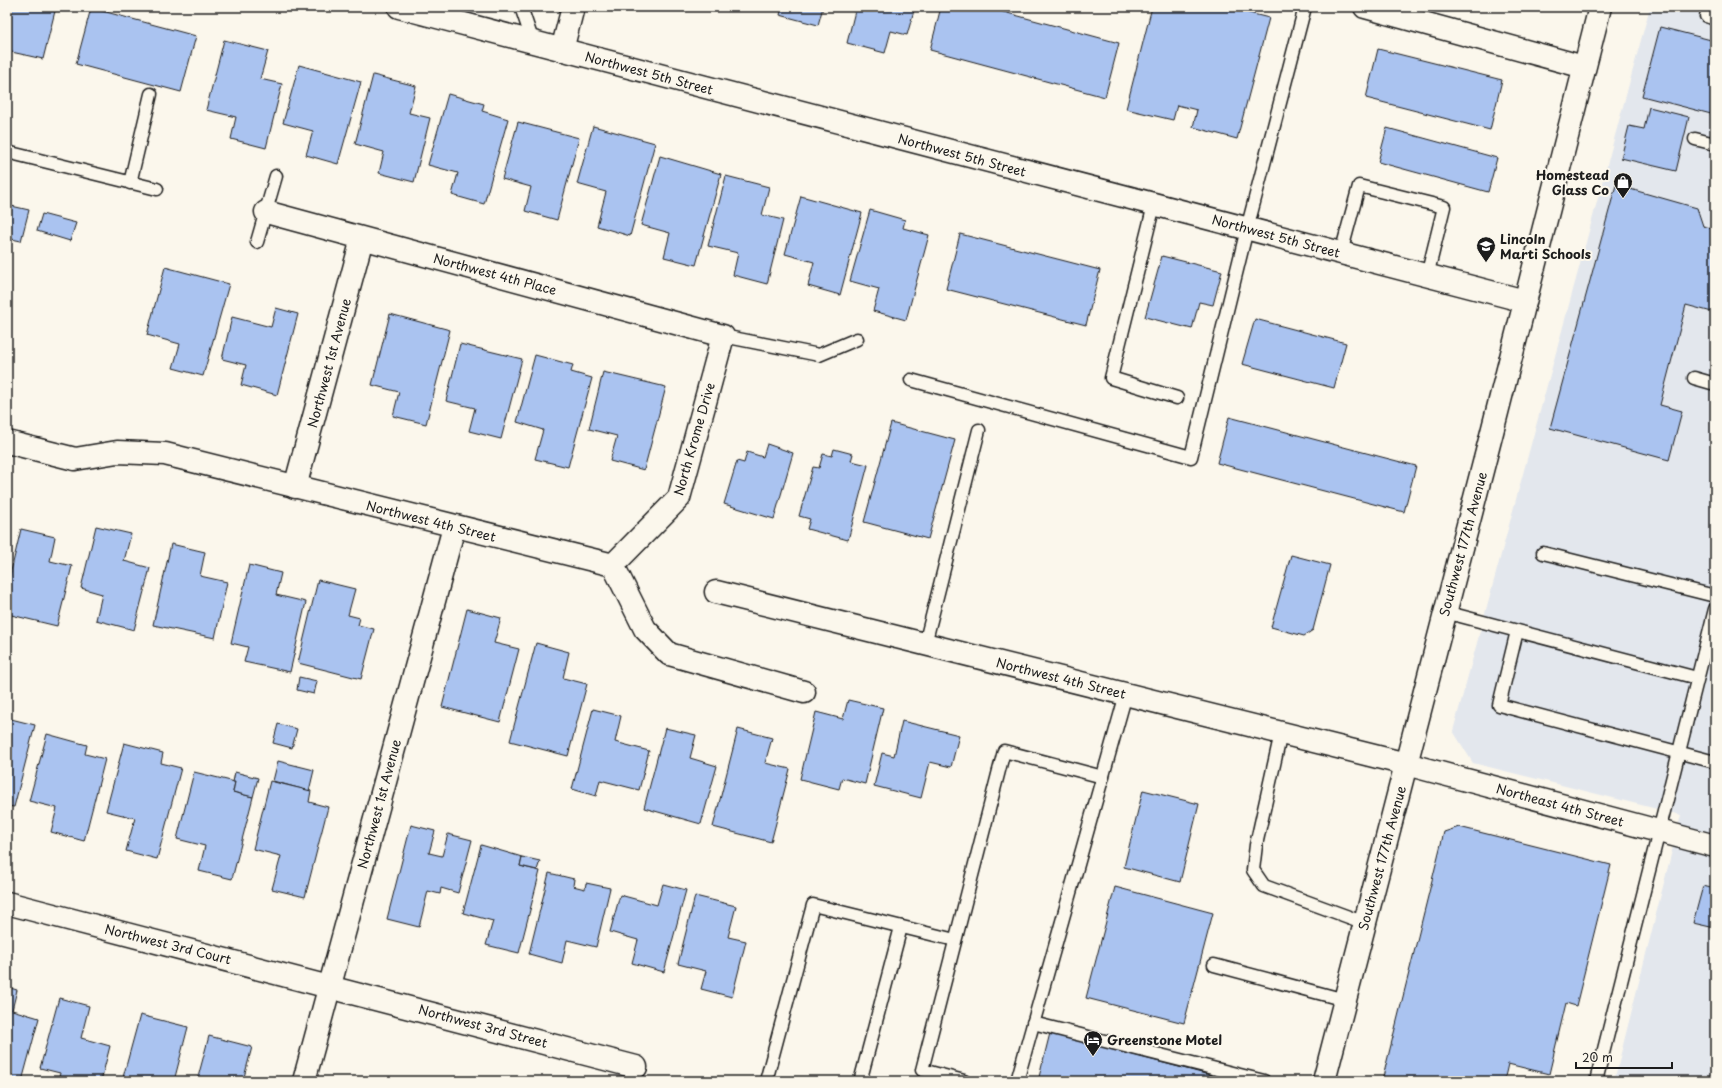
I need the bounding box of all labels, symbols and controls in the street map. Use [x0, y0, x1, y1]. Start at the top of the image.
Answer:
street label: Northwest 5th Street [583, 46, 715, 99]
street label: Northwest 5th Street [896, 128, 1028, 181]
place label: Homestead Glass Co [1536, 165, 1609, 199]
shop icon: Homestead Glass Co [1612, 171, 1634, 199]
street label: Northwest 5th Street [1210, 209, 1342, 262]
place label: Lincoln Marti Schools [1500, 229, 1591, 263]
school or university icon: Lincoln Marti Schools [1475, 235, 1497, 263]
street label: Northwest 4th Place [431, 248, 559, 299]
street label: Northwest 1st Avenue [302, 296, 355, 430]
street label: North Krome Drive [668, 380, 719, 498]
street label: Southwest 177th Avenue [1434, 469, 1491, 618]
street label: Northwest 4th Street [364, 495, 498, 546]
street label: Northwest 4th Street [994, 652, 1128, 703]
street label: Northwest 1st Avenue [352, 737, 405, 871]
street label: Northeast 4th Street [1494, 778, 1626, 831]
street label: Southwest 177th Avenue [1353, 783, 1410, 932]
street label: Northwest 3rd Court [103, 919, 233, 968]
street label: Northwest 3rd Street [416, 999, 550, 1052]
hotel icon: Greenstone Motel [1082, 1029, 1104, 1057]
place label: Greenstone Motel [1107, 1030, 1222, 1049]
scale bar [1576, 1044, 1672, 1070]
text: 20 m [1582, 1048, 1613, 1066]

